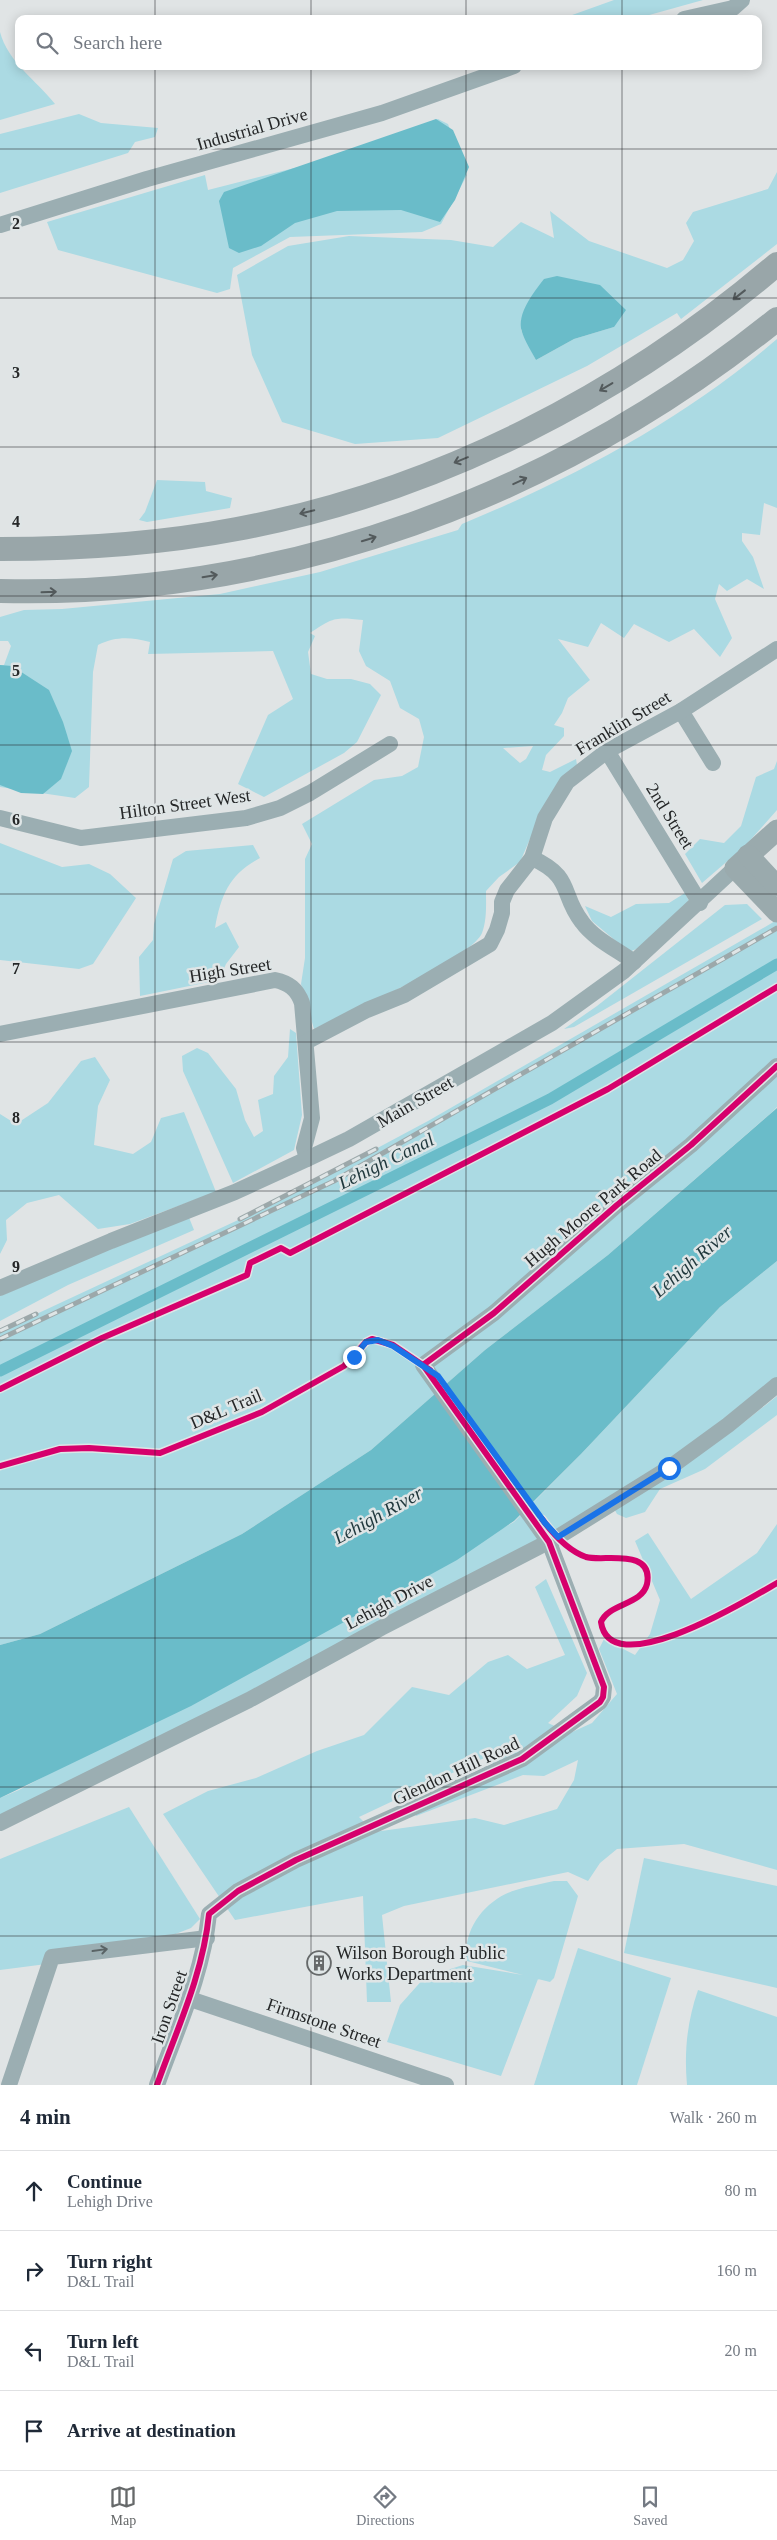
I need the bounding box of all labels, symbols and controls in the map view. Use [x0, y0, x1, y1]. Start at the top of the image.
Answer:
search box [15, 15, 762, 70]
icon: search [33, 29, 61, 57]
text: Search here [73, 32, 162, 53]
street label: Industrial Drive [194, 104, 310, 154]
text: 2 [12, 215, 20, 232]
one-way arrow [733, 289, 746, 300]
text: 3 [12, 364, 20, 381]
one-way arrow [598, 382, 613, 392]
one-way arrow [454, 456, 469, 465]
one-way arrow [512, 476, 527, 486]
one-way arrow [300, 508, 316, 518]
text: 4 [12, 513, 20, 530]
one-way arrow [360, 534, 376, 544]
one-way arrow [202, 570, 218, 580]
one-way arrow [40, 587, 56, 596]
text: 5 [12, 662, 20, 679]
street label: Franklin Street [572, 687, 674, 759]
street label: 2nd Street [642, 780, 698, 852]
street label: Hilton Street West [118, 785, 252, 823]
text: 6 [12, 811, 20, 828]
street label: High Street [188, 954, 272, 986]
text: 7 [12, 960, 20, 977]
street label: Main Street [373, 1072, 457, 1132]
text: 8 [12, 1109, 20, 1126]
water label: Lehigh Canal [334, 1129, 437, 1194]
street label: Hugh Moore Park Road [521, 1145, 665, 1271]
water label: Lehigh River [647, 1220, 737, 1302]
text: 9 [12, 1258, 20, 1275]
route end [343, 1346, 366, 1369]
street label: D&L Trail [187, 1385, 265, 1433]
route start [658, 1457, 681, 1480]
water label: Lehigh River [329, 1482, 427, 1549]
street label: Lehigh Drive [342, 1571, 436, 1633]
street label: Glendon Hill Road [390, 1733, 522, 1809]
place label: Wilson Borough Public Works Department [336, 1943, 505, 1984]
one-way arrow [92, 1945, 108, 1955]
building icon: Wilson Borough Public Works Department [306, 1950, 332, 1976]
street label: Iron Street [147, 1968, 191, 2046]
street label: Firmstone Street [264, 1994, 384, 2052]
text: 4 min [20, 2105, 71, 2129]
text: Walk · 260 m [670, 2109, 757, 2126]
text: Continue [67, 2171, 142, 2192]
icon: ahead [20, 2177, 48, 2205]
text: 80 m [725, 2182, 757, 2199]
text: Lehigh Drive [67, 2193, 153, 2210]
text: Turn right [67, 2251, 152, 2272]
icon: right [20, 2257, 48, 2285]
text: 160 m [717, 2262, 757, 2279]
text: D&L Trail [67, 2273, 134, 2290]
text: Turn left [67, 2331, 139, 2352]
icon: left [20, 2337, 48, 2365]
text: 20 m [725, 2342, 757, 2359]
text: D&L Trail [67, 2353, 134, 2370]
icon: arrive [20, 2417, 48, 2445]
text: Arrive at destination [67, 2420, 236, 2441]
tab: Map [109, 2483, 137, 2529]
tab: Directions [356, 2483, 415, 2529]
tab: Saved [633, 2483, 668, 2529]

